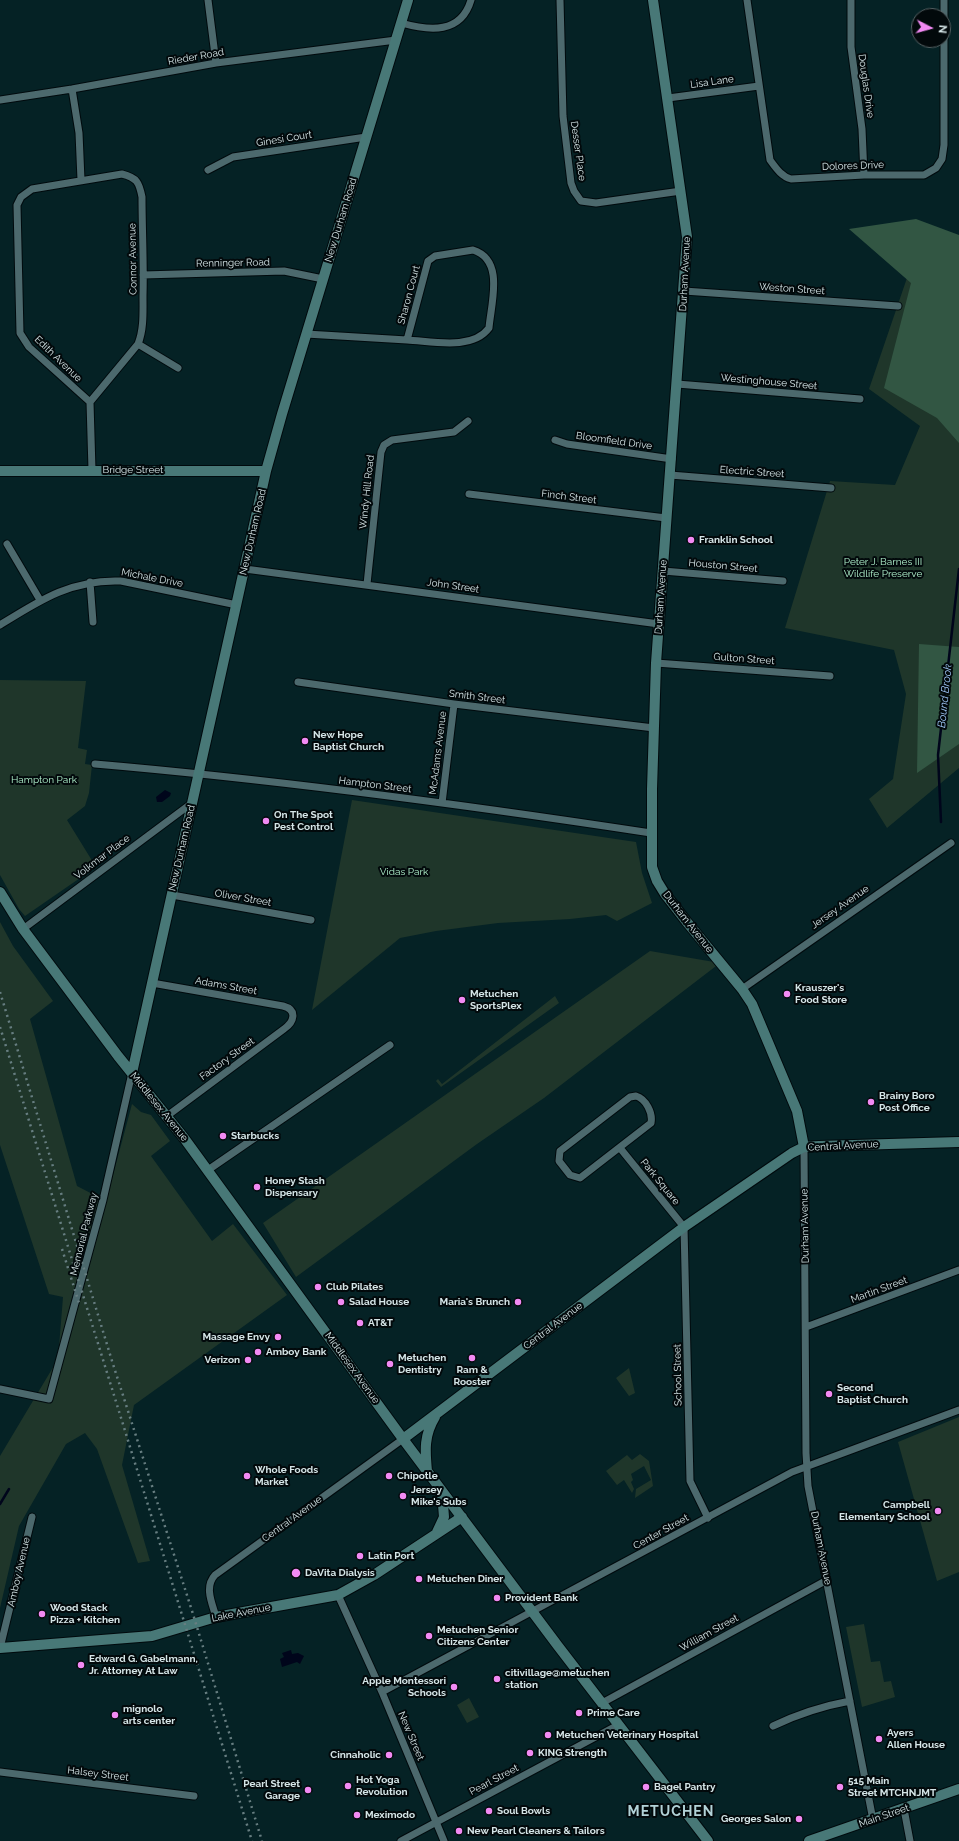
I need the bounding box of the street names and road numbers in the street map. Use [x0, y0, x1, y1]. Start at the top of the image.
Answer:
street label: Rieder Road [167, 46, 225, 68]
street label: Douglas Drive [856, 53, 876, 119]
street label: Lisa Lane [689, 73, 735, 91]
street label: Desser Place [568, 120, 588, 182]
street label: Ginesi Court [255, 129, 313, 149]
street label: Dolores Drive [822, 159, 884, 173]
street label: New Durham Road [322, 176, 360, 264]
street label: Connor Avenue [126, 223, 140, 295]
street label: Durham Avenue [677, 236, 693, 312]
street label: Renninger Road [196, 256, 270, 270]
street label: Sharon Court [395, 264, 423, 326]
street label: Weston Street [759, 281, 825, 297]
street label: Edith Avenue [32, 333, 84, 385]
street label: Westinghouse Street [720, 372, 818, 392]
street label: Bloomfield Drive [575, 430, 653, 452]
street label: Windy Hill Road [357, 454, 377, 530]
street label: Bridge Street [103, 464, 163, 476]
street label: Electric Street [719, 464, 785, 480]
street label: New Durham Road [237, 488, 269, 576]
street label: Finch Street [541, 488, 597, 506]
street label: Houston Street [688, 557, 758, 575]
street label: Durham Avenue [652, 559, 670, 635]
street label: Michale Drive [120, 566, 184, 590]
street label: John Street [426, 576, 480, 596]
street label: Gulton Street [713, 651, 775, 667]
street label: Smith Street [448, 688, 506, 706]
street label: McAdams Avenue [427, 711, 449, 795]
street label: Hampton Street [338, 775, 412, 795]
street label: New Durham Road [166, 804, 198, 892]
street label: Volkmar Place [72, 832, 132, 882]
street label: Jersey Avenue [809, 883, 871, 931]
street label: Oliver Street [214, 887, 272, 909]
street label: Durham Avenue [660, 889, 716, 955]
street label: Adams Street [194, 975, 258, 997]
street label: Factory Street [197, 1035, 257, 1083]
street label: Middlesex Avenue [128, 1070, 190, 1144]
street label: Central Avenue [807, 1138, 879, 1154]
street label: Park Square [638, 1157, 682, 1207]
street label: Durham Avenue [798, 1189, 812, 1263]
street label: Memorial Parkway [68, 1191, 100, 1277]
street label: Martin Street [849, 1274, 909, 1306]
street label: Central Avenue [521, 1300, 585, 1352]
street label: Middlesex Avenue [322, 1330, 382, 1406]
street label: School Street [671, 1344, 685, 1406]
street label: Central Avenue [260, 1493, 324, 1545]
street label: Durham Avenue [808, 1510, 834, 1586]
street label: Center Street [631, 1512, 691, 1552]
street label: Amboy Avenue [5, 1536, 33, 1608]
street label: Lake Avenue [210, 1601, 272, 1625]
street label: William Street [678, 1612, 740, 1654]
street label: New Street [395, 1710, 427, 1762]
street label: Pearl Street [467, 1762, 521, 1798]
street label: Halsey Street [67, 1764, 129, 1784]
street label: Main Street [857, 1802, 911, 1830]

